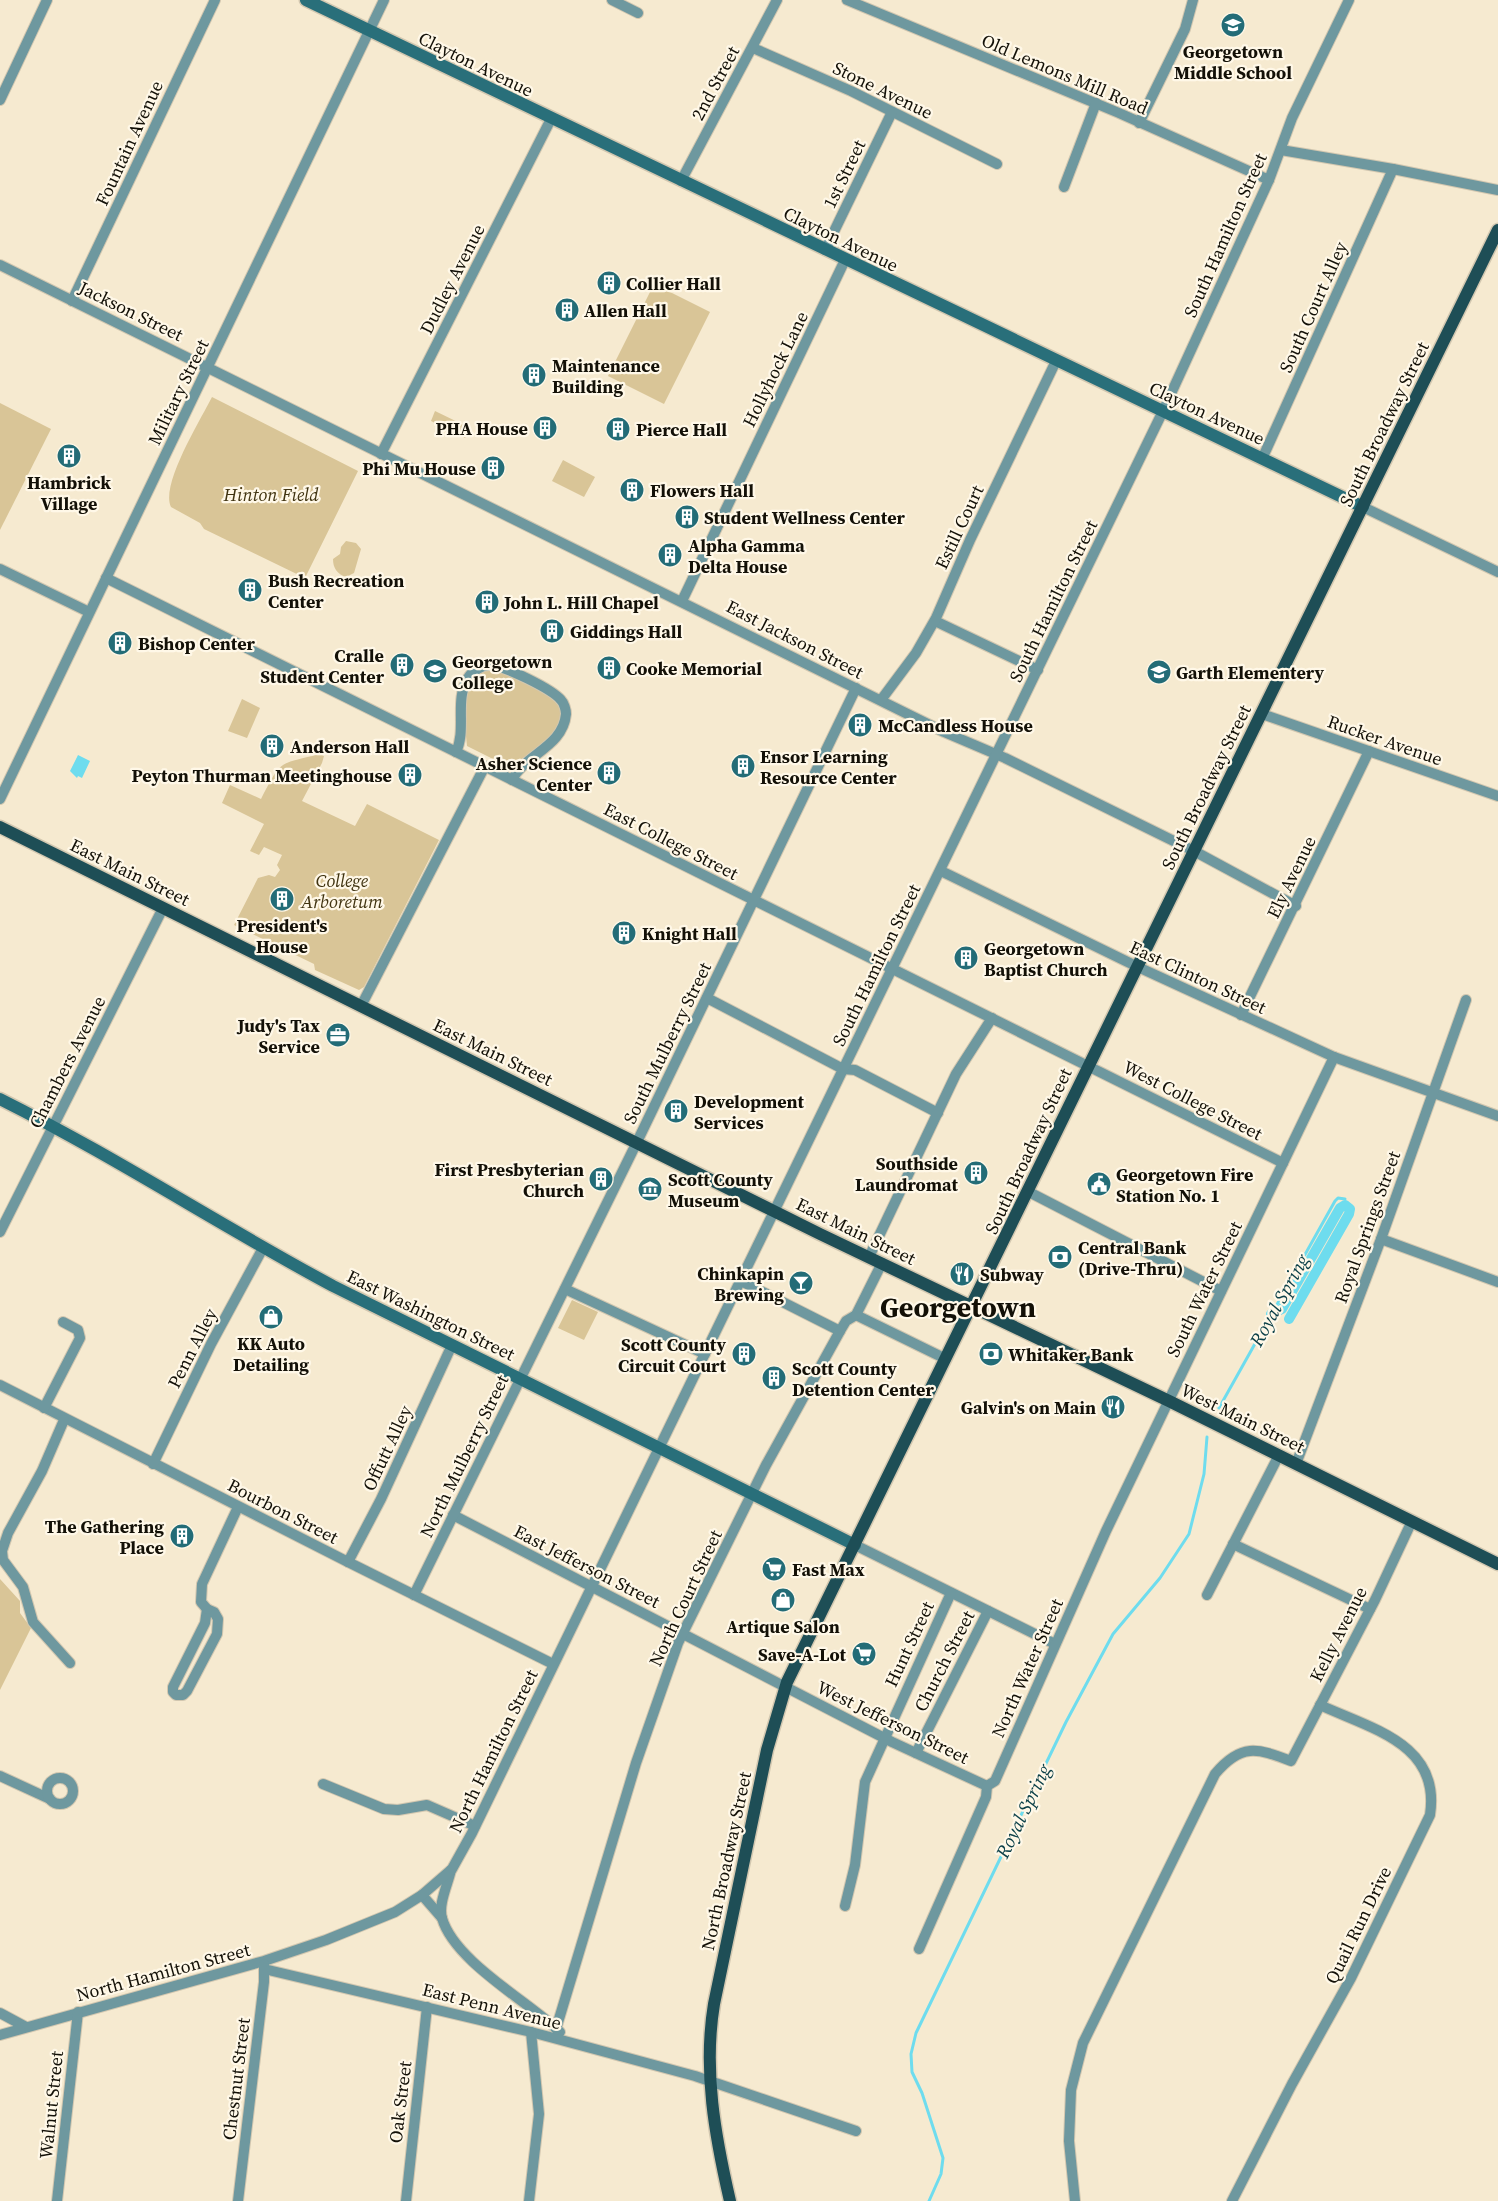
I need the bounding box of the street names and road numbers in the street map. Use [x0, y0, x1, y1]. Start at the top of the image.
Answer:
street label: Clayton Avenue [414, 25, 538, 103]
street label: Old Lemons Mill Road [978, 28, 1152, 120]
street label: 2nd Street [685, 41, 745, 125]
street label: Stone Avenue [829, 55, 937, 125]
street label: Fountain Avenue [89, 76, 169, 210]
street label: 1st Street [817, 135, 871, 212]
street label: South Hamilton Street [1177, 149, 1273, 321]
street label: Clayton Avenue [779, 200, 903, 278]
street label: Dudley Avenue [414, 220, 490, 338]
street label: South Court Alley [1273, 237, 1353, 376]
street label: Jackson Street [74, 275, 187, 347]
street label: Hollyhock Lane [736, 307, 814, 431]
street label: Military Street [142, 335, 215, 449]
street label: South Broadway Street [1333, 337, 1435, 511]
street label: Clayton Avenue [1145, 375, 1269, 451]
street label: Estill Court [929, 481, 989, 573]
street label: South Hamilton Street [1003, 516, 1103, 686]
street label: East Jackson Street [722, 594, 868, 684]
street label: South Broadway Street [1155, 700, 1257, 874]
street label: Rucker Avenue [1324, 709, 1446, 771]
street label: East College Street [599, 796, 743, 886]
street label: East Main Street [66, 832, 194, 912]
street label: Ely Avenue [1260, 832, 1322, 922]
street label: South Hamilton Street [826, 880, 926, 1050]
street label: East Clinton Street [1126, 934, 1271, 1020]
street label: South Mulberry Street [617, 958, 717, 1128]
street label: Chambers Avenue [23, 991, 111, 1133]
street label: East Main Street [429, 1012, 557, 1092]
street label: West College Street [1119, 1054, 1267, 1146]
street label: South Broadway Street [979, 1064, 1078, 1238]
street label: Royal Springs Street [1328, 1147, 1406, 1307]
street label: East Main Street [792, 1191, 920, 1271]
street label: South Water Street [1160, 1217, 1248, 1361]
street label: East Washington Street [343, 1263, 519, 1367]
street label: Penn Alley [161, 1303, 223, 1392]
street label: North Mulberry Street [414, 1370, 514, 1542]
street label: West Main Street [1177, 1377, 1309, 1459]
street label: Offutt Alley [356, 1400, 418, 1495]
street label: Bourbon Street [223, 1472, 343, 1550]
street label: East Jefferson Street [510, 1518, 664, 1614]
street label: North Court Street [642, 1526, 728, 1670]
street label: Kelly Avenue [1303, 1582, 1373, 1686]
street label: North Water Street [985, 1594, 1069, 1741]
street label: Hunt Street [878, 1597, 940, 1691]
street label: Church Street [908, 1606, 980, 1716]
street label: North Hamilton Street [443, 1665, 544, 1837]
street label: West Jefferson Street [813, 1674, 973, 1770]
street label: North Broadway Street [695, 1769, 757, 1953]
street label: Quail Run Drive [1319, 1862, 1397, 1988]
street label: North Hamilton Street [73, 1937, 253, 2007]
street label: East Penn Avenue [420, 1977, 564, 2035]
street label: Chestnut Street [216, 2016, 256, 2142]
street label: Walnut Street [33, 2050, 69, 2160]
street label: Oak Street [383, 2059, 417, 2144]

